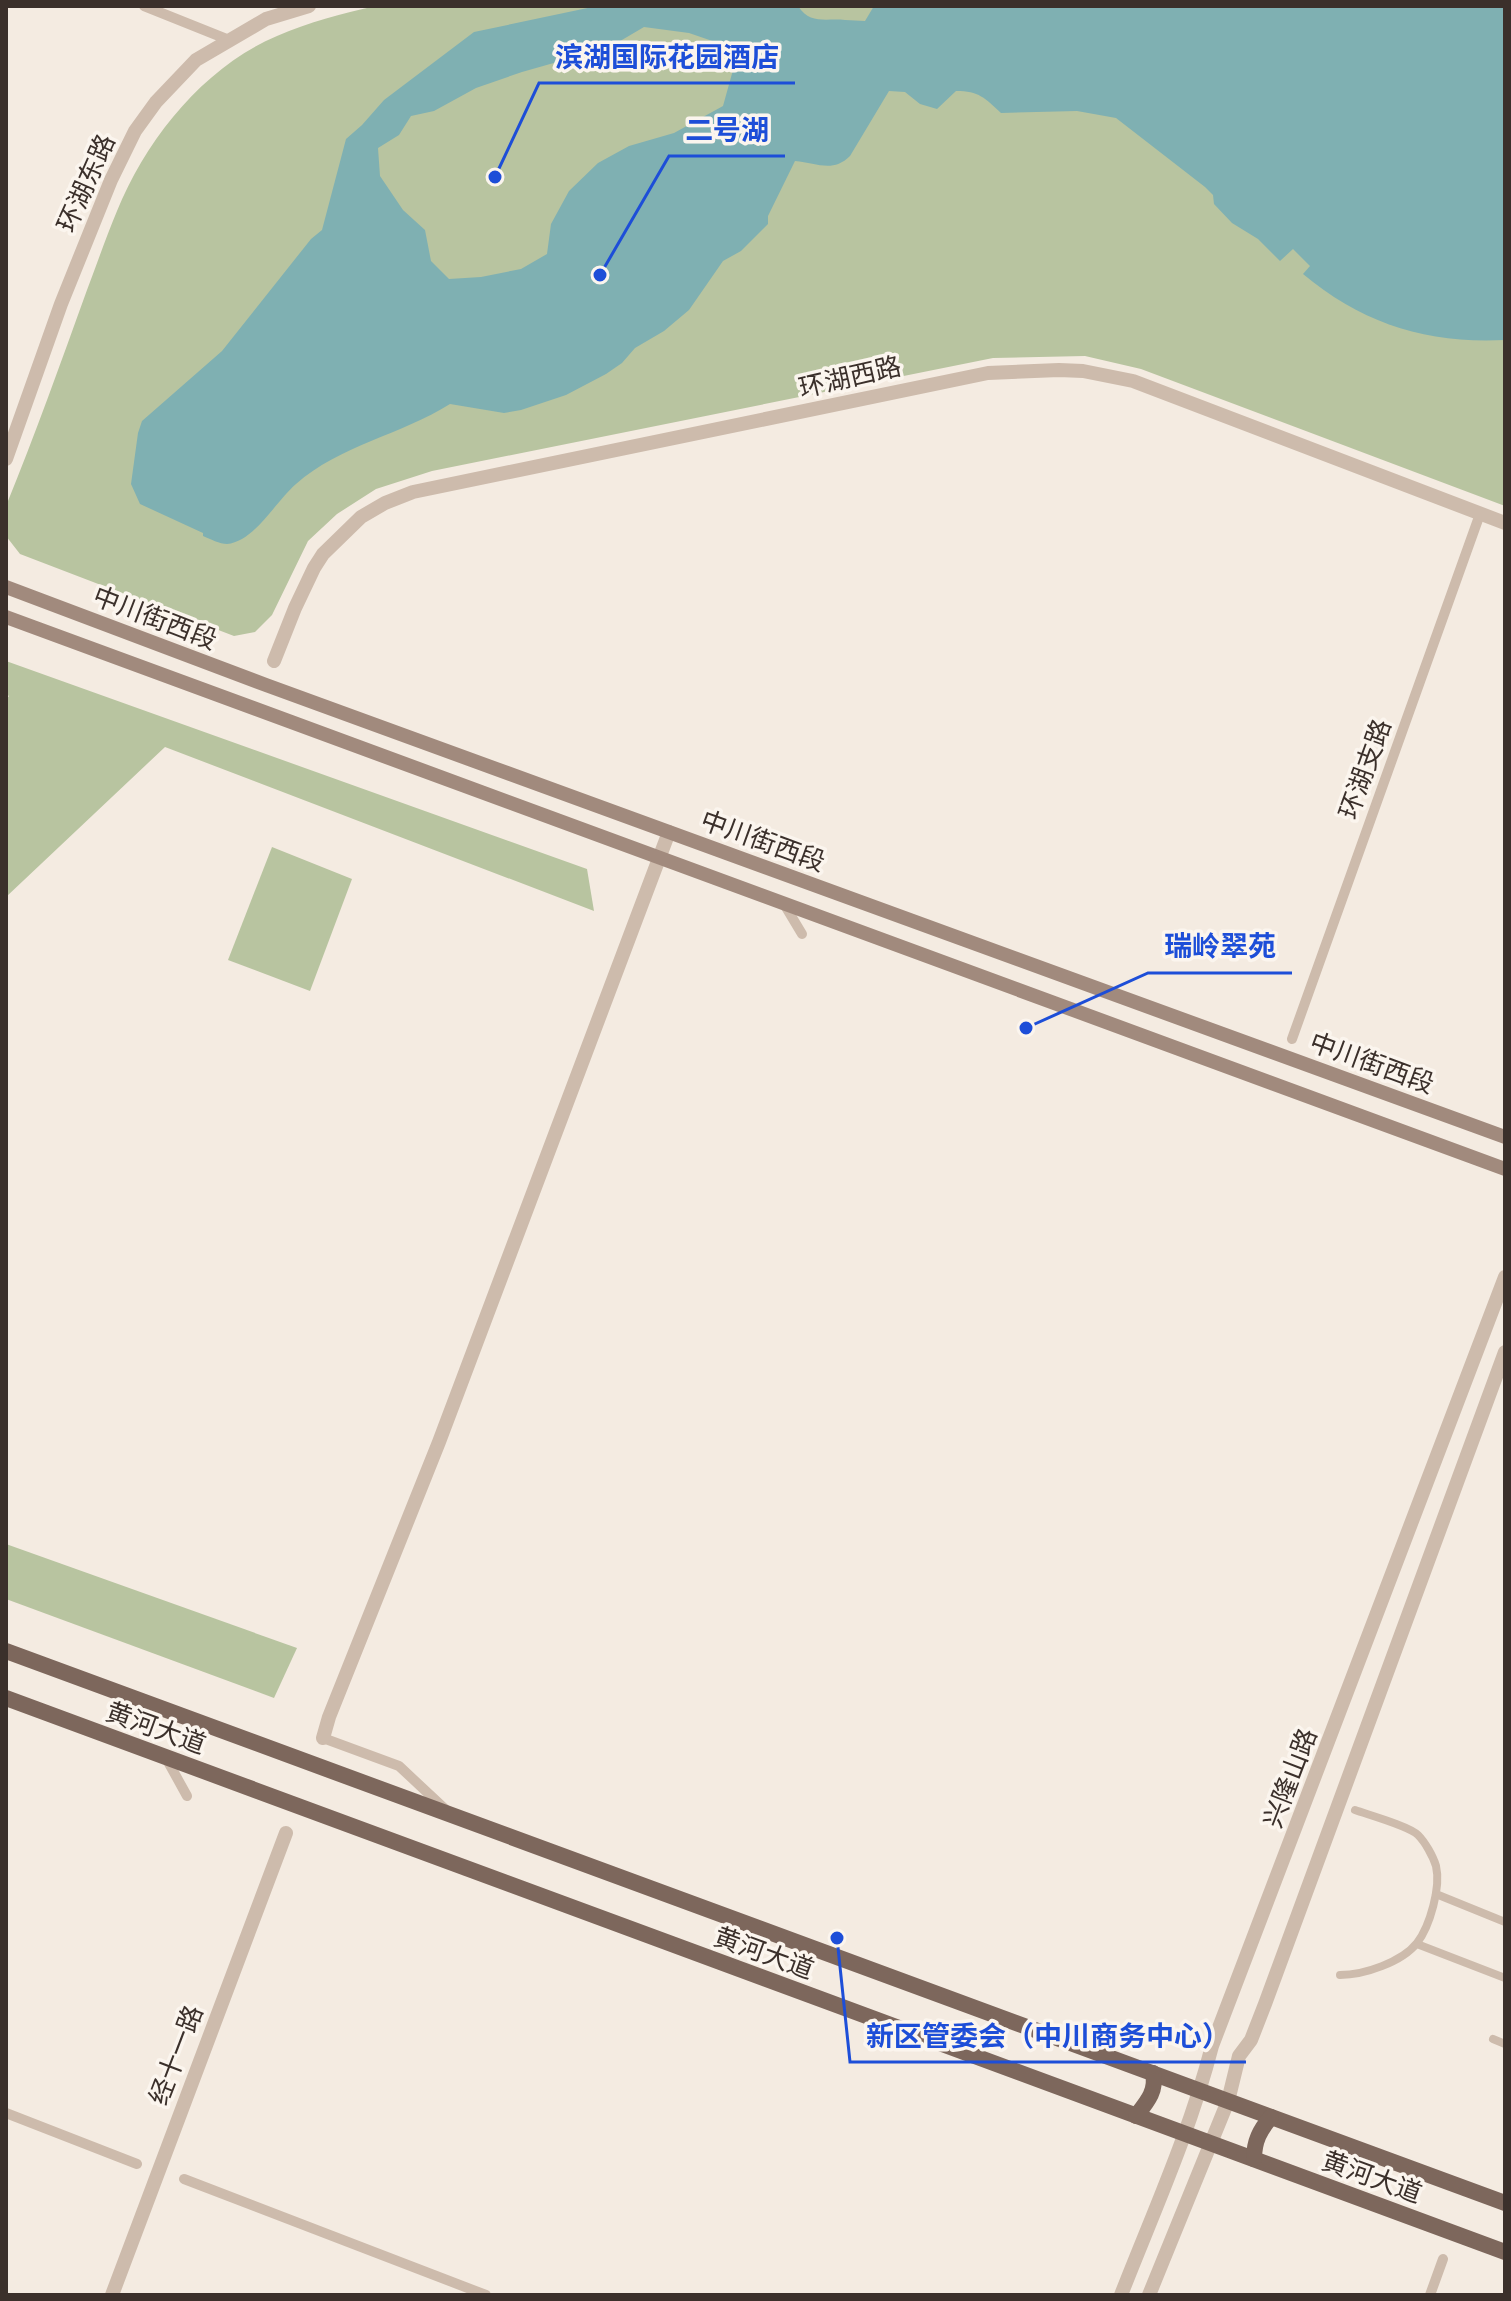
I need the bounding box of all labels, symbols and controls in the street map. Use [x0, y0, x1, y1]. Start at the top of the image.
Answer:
callout: 滨湖国际花园酒店 [539, 31, 795, 83]
text: 滨湖国际花园酒店 [555, 41, 779, 72]
callout: 二号湖 [669, 104, 785, 156]
text: 二号湖 [685, 114, 769, 145]
street label: 环湖东路 [51, 129, 120, 236]
street label: 环湖西路 [796, 351, 904, 402]
street label: 中川街西段 [89, 581, 221, 654]
street label: 环湖支路 [1333, 715, 1396, 823]
street label: 中川街西段 [697, 805, 829, 876]
callout: 瑞岭翠苑 [1148, 921, 1292, 973]
text: 瑞岭翠苑 [1164, 930, 1276, 961]
street label: 中川街西段 [1306, 1027, 1438, 1098]
street label: 黄河大道 [102, 1696, 210, 1759]
street label: 兴隆山路 [1257, 1724, 1322, 1832]
street label: 黄河大道 [710, 1921, 818, 1984]
street label: 经十一路 [143, 2001, 208, 2109]
callout: 新区管委会（中川商务中心） [850, 2010, 1246, 2062]
text: 新区管委会（中川商务中心） [866, 2020, 1230, 2051]
street label: 黄河大道 [1318, 2145, 1426, 2208]

